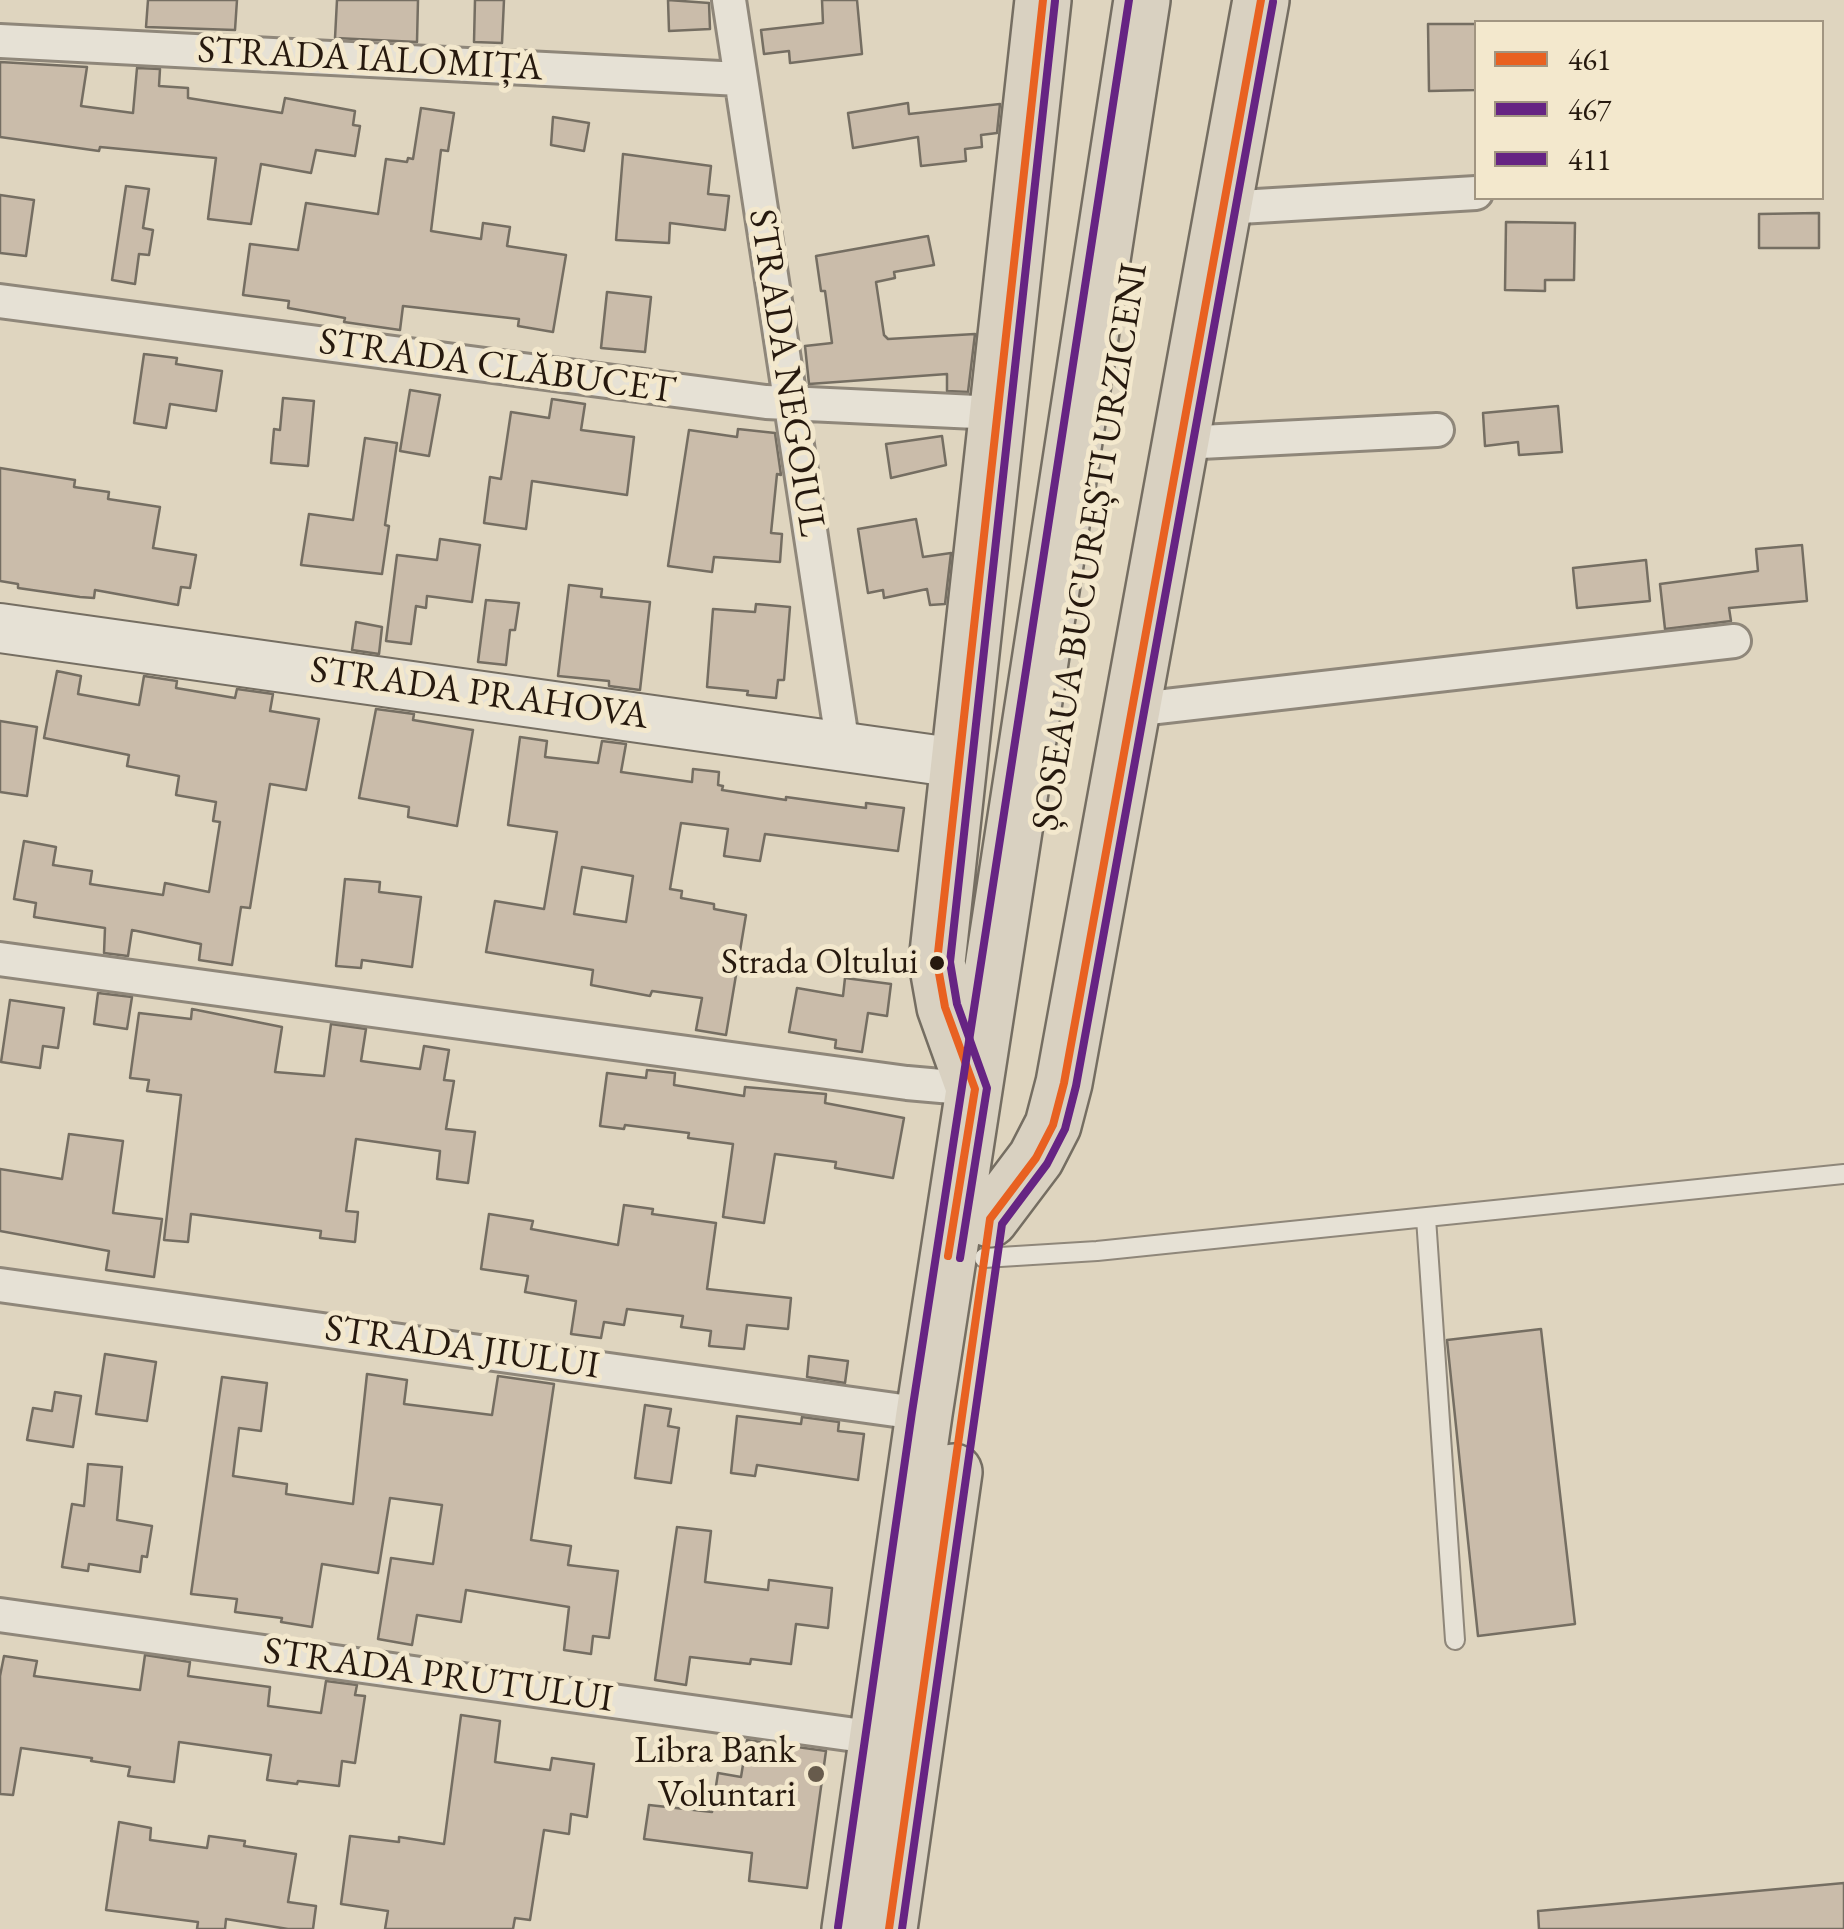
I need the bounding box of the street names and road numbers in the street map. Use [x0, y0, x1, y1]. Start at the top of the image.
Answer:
street label: STRADA IALOMIȚA [196, 28, 544, 92]
street label: STRADA NEGOIUL [738, 206, 834, 540]
street label: ȘOSEAUA BUCUREȘTI URZICENI [1024, 260, 1158, 834]
street label: STRADA CLĂBUCET [316, 319, 678, 415]
street label: STRADA PRAHOVA [307, 648, 651, 740]
street label: STRADA JIULUI [322, 1306, 602, 1390]
street label: STRADA PRUTULUI [260, 1629, 616, 1723]

